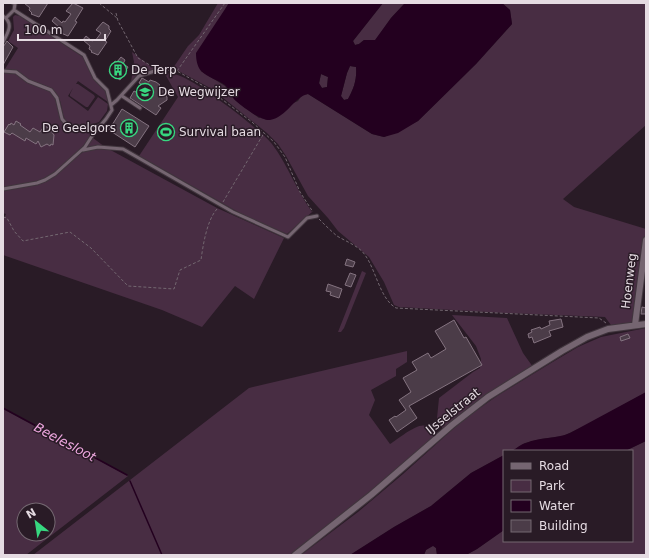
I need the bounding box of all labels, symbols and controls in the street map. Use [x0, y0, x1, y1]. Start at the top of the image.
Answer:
scale bar [18, 16, 105, 42]
text: 100 m [24, 23, 62, 37]
building icon: De Terp [108, 60, 128, 80]
place label: De Terp [131, 63, 177, 77]
school or university icon: De Wegwijzer [135, 82, 155, 102]
place label: De Wegwijzer [158, 85, 240, 99]
building icon: De Geelgors [119, 118, 139, 138]
place label: De Geelgors [42, 121, 116, 135]
sports icon: Survival baan [156, 122, 176, 142]
place label: Survival baan [179, 125, 261, 139]
street label: Hoenweg [619, 252, 639, 310]
street label: IJsselstraat [423, 385, 483, 437]
water label: Beelesloot [31, 419, 99, 465]
legend [503, 450, 633, 542]
text: Road [539, 459, 569, 473]
text: Park [539, 479, 565, 493]
text: Water [539, 499, 575, 513]
north arrow [16, 502, 56, 542]
text: N [24, 506, 38, 522]
text: Building [539, 519, 588, 533]

